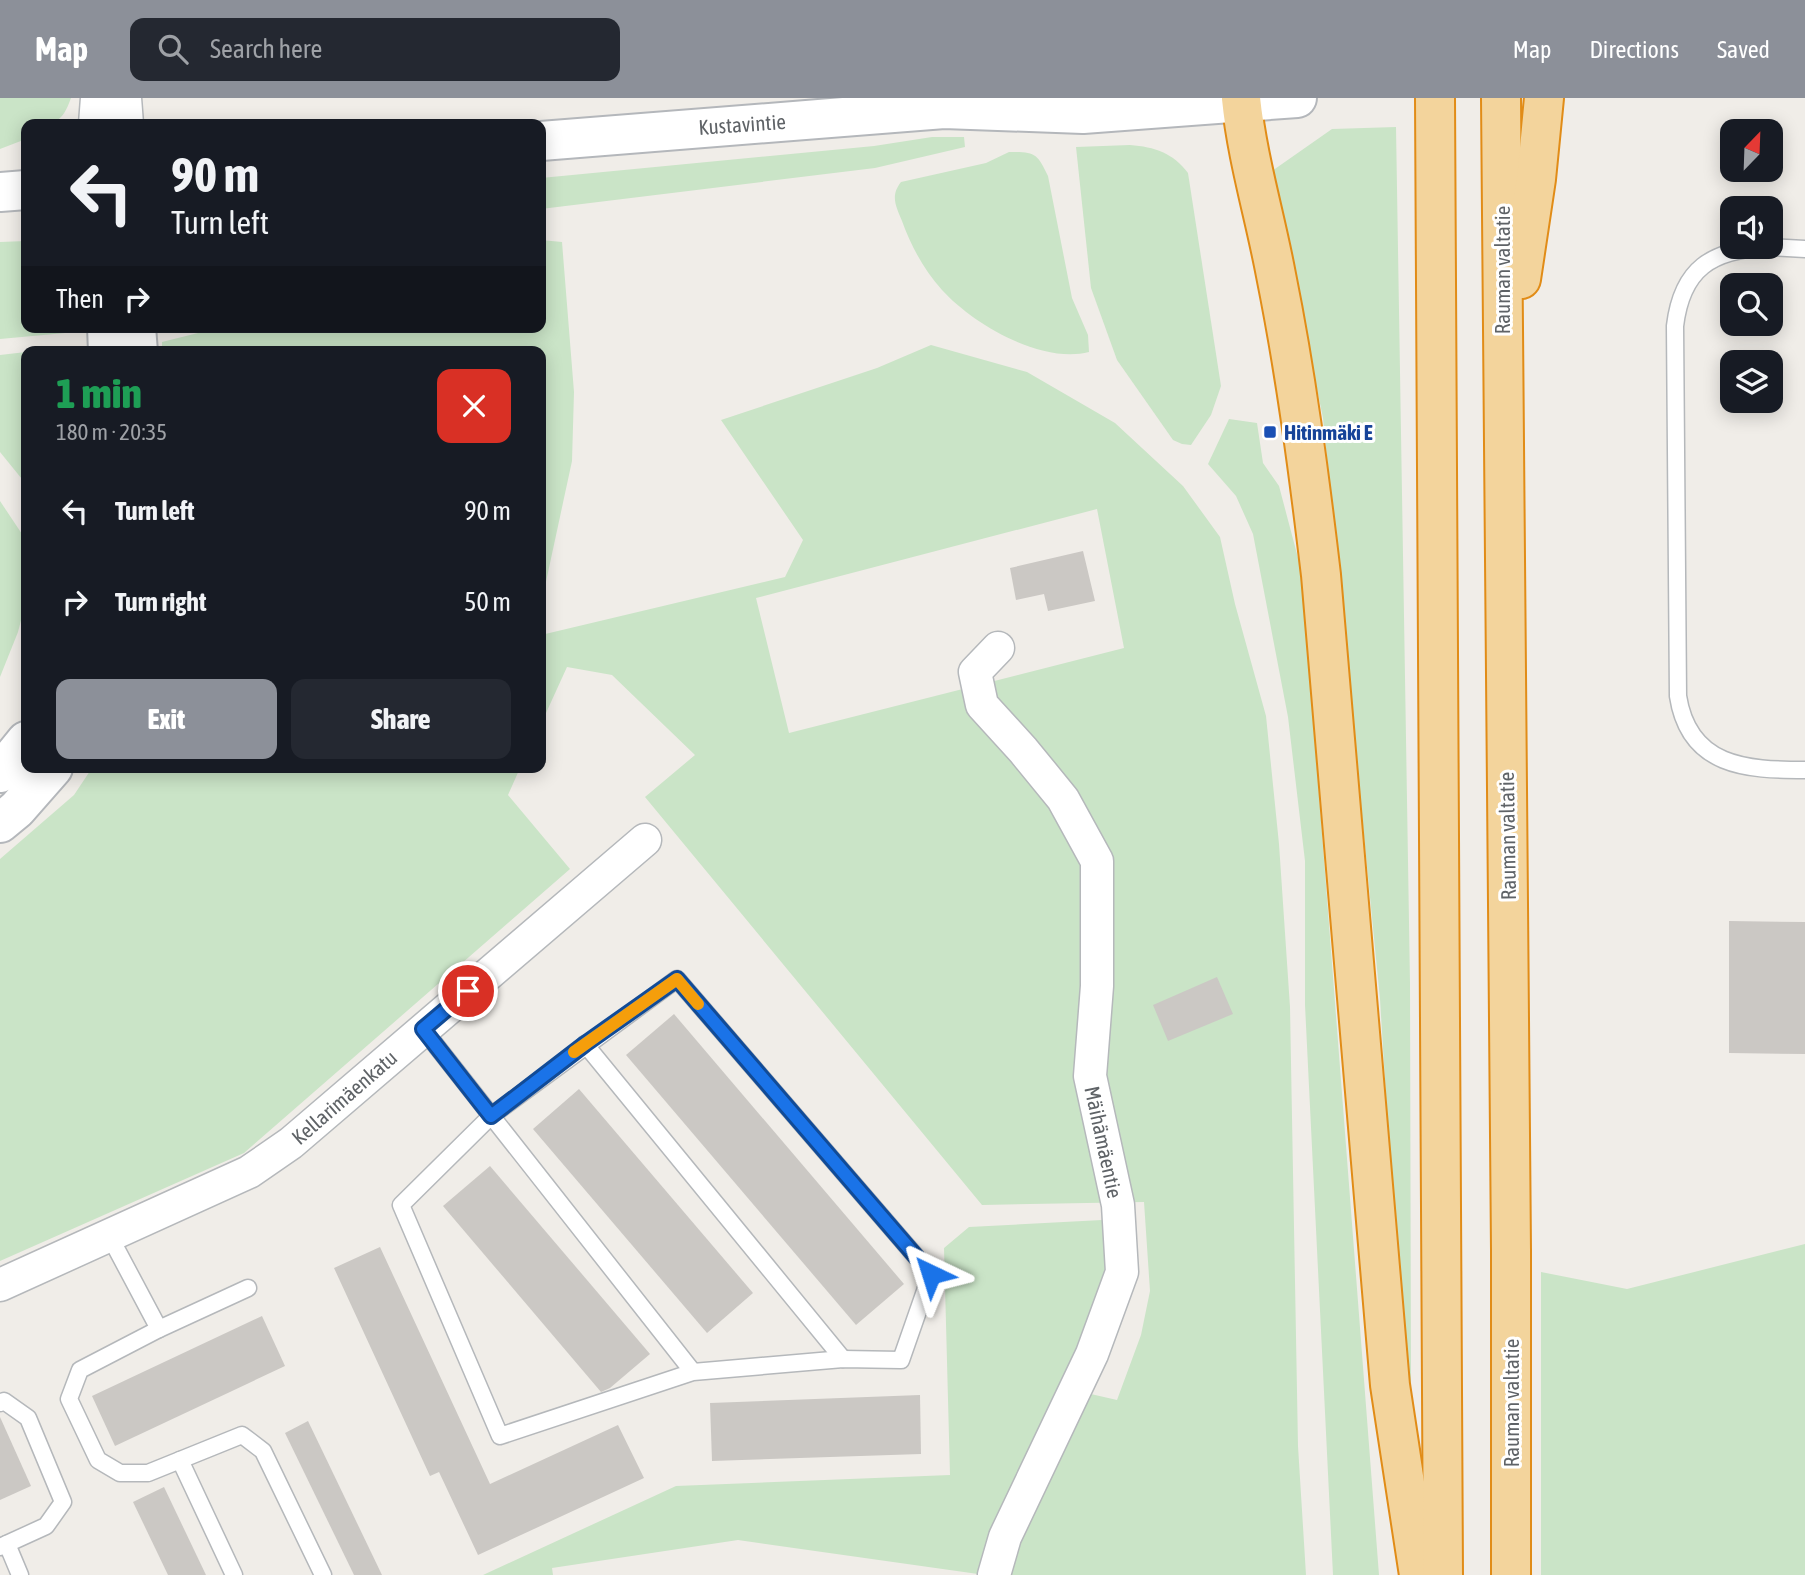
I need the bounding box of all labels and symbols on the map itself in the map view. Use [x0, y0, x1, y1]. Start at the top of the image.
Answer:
street label: Kustavintie [698, 109, 786, 139]
north arrow [1720, 119, 1783, 182]
street label: Rauman valtatie [1490, 206, 1514, 334]
place label: Hitinmäki E [1284, 420, 1373, 444]
marker: Hitinmäki E [1262, 424, 1278, 440]
street label: Rauman valtatie [1494, 772, 1520, 900]
pin [438, 961, 498, 1021]
street label: Kellarimäenkatu [287, 1045, 401, 1149]
street label: Mäihämäentie [1080, 1084, 1128, 1200]
position arrow [894, 1237, 968, 1311]
street label: Rauman valtatie [1499, 1339, 1523, 1467]

